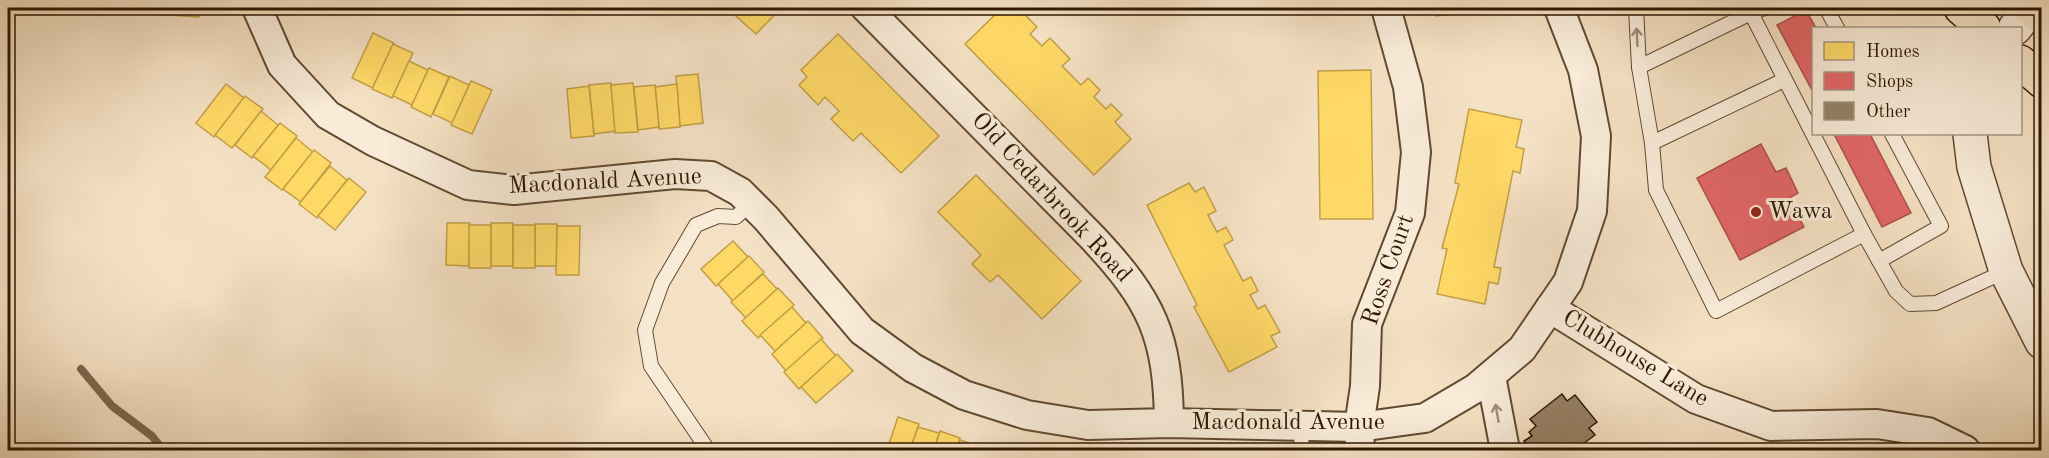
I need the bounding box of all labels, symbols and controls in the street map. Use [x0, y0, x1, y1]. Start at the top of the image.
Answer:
legend [1812, 27, 2022, 135]
one-way arrow [1632, 28, 1643, 47]
text: Homes [1866, 43, 1920, 61]
text: Shops [1866, 73, 1913, 91]
text: Other [1866, 103, 1911, 121]
street label: Old Cedarbrook Road [966, 108, 1136, 288]
street label: Macdonald Avenue [508, 165, 702, 199]
place label: Wawa [1768, 200, 1833, 224]
marker: Wawa [1749, 205, 1763, 219]
street label: Ross Court [1359, 211, 1419, 329]
street label: Clubhouse Lane [1558, 306, 1712, 412]
one-way arrow [1491, 404, 1502, 424]
street label: Macdonald Avenue [1191, 411, 1385, 435]

